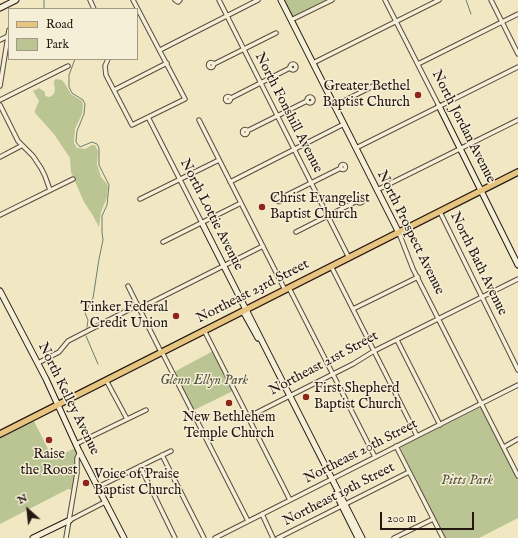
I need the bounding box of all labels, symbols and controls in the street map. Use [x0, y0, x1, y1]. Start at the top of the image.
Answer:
legend [8, 8, 138, 60]
text: Road [46, 17, 73, 32]
text: Park [46, 37, 69, 52]
street label: North Fonshill Avenue [250, 50, 326, 176]
street label: North Jordan Avenue [427, 68, 499, 186]
place label: Greater Bethel Baptist Church [323, 79, 410, 112]
marker: Greater Bethel Baptist Church [413, 90, 423, 100]
street label: North Lottie Avenue [176, 156, 246, 274]
street label: North Prospect Avenue [373, 168, 447, 298]
place label: Christ Evangelist Baptist Church [270, 191, 370, 224]
marker: Christ Evangelist Baptist Church [257, 202, 267, 212]
street label: North Bath Avenue [446, 209, 510, 319]
street label: Northeast 23rd Street [194, 256, 312, 328]
place label: Tinker Federal Credit Union [80, 300, 168, 332]
marker: Tinker Federal Credit Union [171, 311, 181, 321]
street label: Northeast 21st Street [267, 328, 381, 400]
street label: North Kelley Avenue [33, 340, 103, 458]
park label: Glenn Ellyn Park [160, 373, 248, 389]
place label: First Shepherd Baptist Church [314, 381, 401, 414]
marker: First Shepherd Baptist Church [301, 392, 311, 402]
marker: New Bethlehem Temple Church [224, 398, 234, 408]
place label: New Bethlehem Temple Church [182, 410, 276, 442]
street label: Northeast 20th Street [301, 416, 421, 488]
marker: Raise the Roost [44, 435, 54, 445]
place label: Raise the Roost [20, 447, 78, 480]
street label: Northeast 19th Street [280, 460, 398, 530]
place label: Voice of Praise Baptist Church [94, 467, 181, 500]
park label: Pitts Park [441, 473, 493, 489]
marker: Voice of Praise Baptist Church [81, 478, 91, 488]
north arrow [8, 490, 48, 530]
text: N [15, 491, 30, 508]
scale bar [382, 504, 476, 530]
text: 200 m [387, 511, 416, 526]

